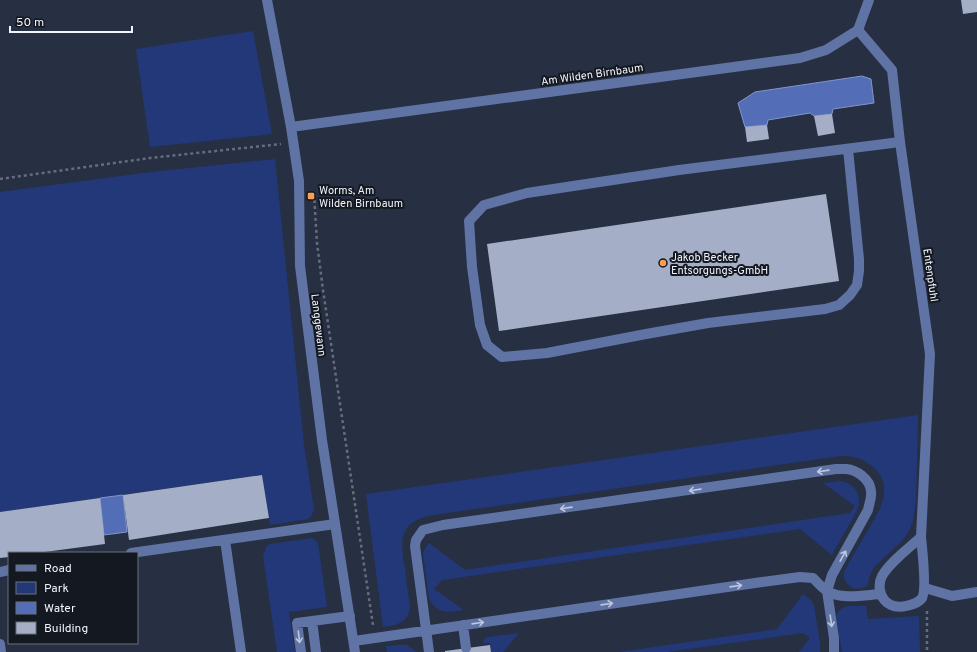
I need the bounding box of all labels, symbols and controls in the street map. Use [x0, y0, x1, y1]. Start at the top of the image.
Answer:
scale bar [10, 8, 132, 34]
text: 50 m [16, 15, 44, 31]
street label: Am Wilden Birnbaum [540, 61, 644, 89]
place label: Worms, Am Wilden Birnbaum [319, 184, 403, 211]
marker: Worms, Am Wilden Birnbaum [306, 191, 316, 201]
street label: Entenpfuhl [919, 248, 941, 303]
place label: Jakob Becker Entsorgungs-GmbH [671, 251, 768, 278]
marker: Jakob Becker Entsorgungs-GmbH [658, 258, 668, 268]
street label: Langgewann [307, 293, 329, 357]
one-way arrow [817, 467, 830, 475]
one-way arrow [689, 486, 702, 493]
one-way arrow [560, 504, 573, 512]
one-way arrow [839, 550, 847, 562]
legend [8, 552, 138, 644]
text: Road [44, 561, 72, 577]
text: Park [44, 581, 69, 597]
one-way arrow [729, 582, 742, 590]
one-way arrow [600, 600, 613, 608]
text: Water [44, 601, 76, 617]
one-way arrow [827, 614, 835, 627]
one-way arrow [472, 619, 485, 627]
text: Building [44, 621, 88, 637]
one-way arrow [295, 630, 303, 643]

